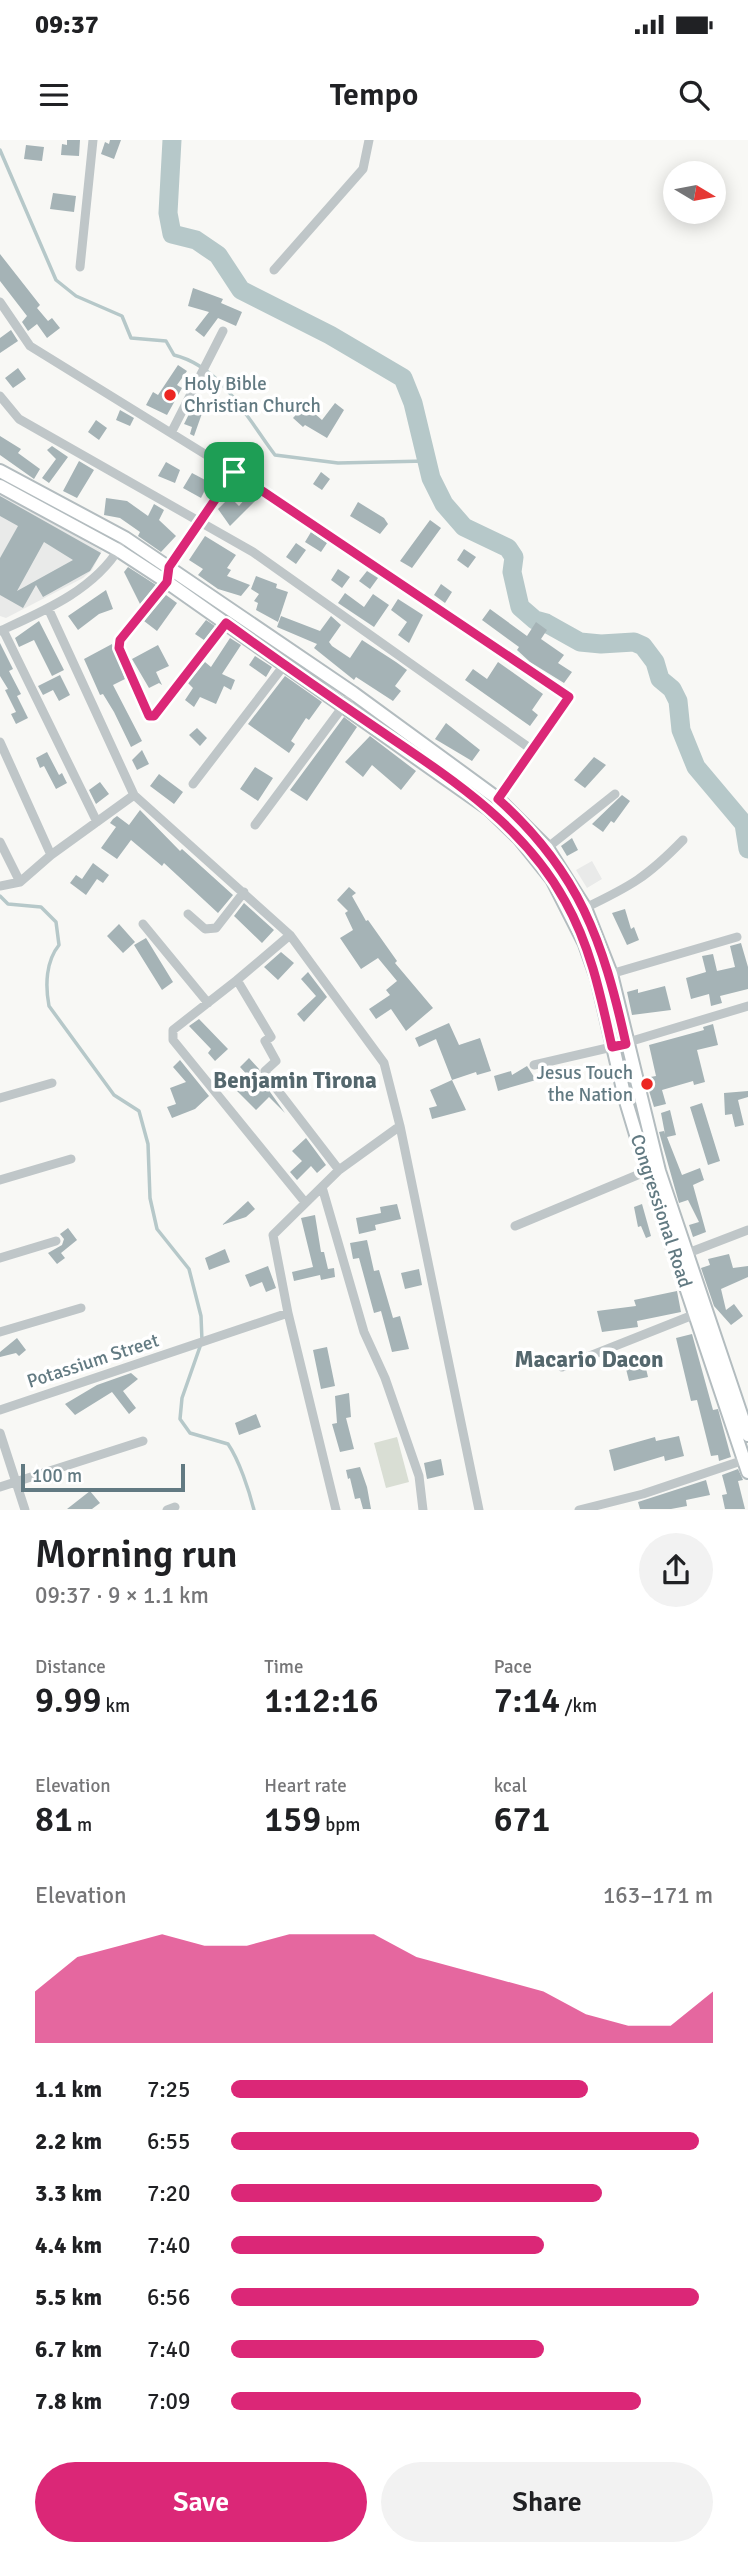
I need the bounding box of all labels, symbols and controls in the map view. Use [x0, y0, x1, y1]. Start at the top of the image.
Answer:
text: 09:37 [35, 9, 99, 41]
text: Tempo [330, 75, 418, 114]
icon: menu [35, 76, 73, 114]
icon: search [675, 76, 713, 114]
north arrow [663, 161, 726, 224]
map controls [663, 161, 726, 224]
place label: Holy Bible Christian Church [184, 372, 321, 418]
marker: Holy Bible Christian Church [162, 387, 178, 403]
pin [204, 442, 264, 502]
icon: arrive [215, 453, 253, 491]
place label: Jesus Touch the Nation [536, 1061, 633, 1107]
district label: Benjamin Tirona [213, 1066, 377, 1095]
marker: Jesus Touch the Nation [639, 1076, 655, 1092]
street label: Congressional Road [625, 1131, 697, 1291]
street label: Potassium Street [24, 1328, 162, 1394]
district label: Macario Dacon [514, 1345, 664, 1374]
scale bar [21, 1461, 186, 1492]
text: 100 m [32, 1464, 82, 1488]
text: Morning run [35, 1531, 238, 1578]
button: share [639, 1533, 713, 1607]
text: 09:37 · 9 × 1.1 km [35, 1581, 209, 1610]
text: Distance [35, 1655, 106, 1679]
text: Time [264, 1655, 303, 1679]
text: Pace [494, 1655, 532, 1679]
text: 9.99 [35, 1679, 101, 1722]
text: 1:12:16 [264, 1679, 379, 1722]
text: 7:14 [494, 1679, 560, 1722]
text: km [101, 1694, 130, 1718]
text: /km [560, 1694, 597, 1718]
text: Elevation [35, 1774, 111, 1798]
text: Heart rate [264, 1774, 347, 1798]
text: kcal [494, 1774, 527, 1798]
text: 81 [35, 1798, 73, 1841]
text: 159 [264, 1798, 321, 1841]
text: 671 [494, 1798, 550, 1841]
text: m [73, 1813, 92, 1837]
text: bpm [321, 1813, 360, 1837]
text: Elevation [35, 1881, 127, 1910]
text: 163–171 m [603, 1881, 713, 1910]
text: 1.1 km [35, 2075, 102, 2104]
text: 7:25 [147, 2075, 190, 2104]
text: 2.2 km [35, 2127, 102, 2156]
text: 6:55 [147, 2127, 190, 2156]
text: 3.3 km [35, 2179, 102, 2208]
text: 7:20 [147, 2179, 190, 2208]
text: 4.4 km [35, 2231, 102, 2260]
text: 7:40 [147, 2231, 190, 2260]
text: 5.5 km [35, 2283, 102, 2312]
text: 6:56 [147, 2283, 190, 2312]
text: 6.7 km [35, 2335, 102, 2364]
text: 7:40 [147, 2335, 190, 2364]
text: 7.8 km [35, 2387, 102, 2416]
text: 7:09 [147, 2387, 190, 2416]
button: Save [35, 2462, 367, 2542]
button: Share [381, 2462, 713, 2542]

